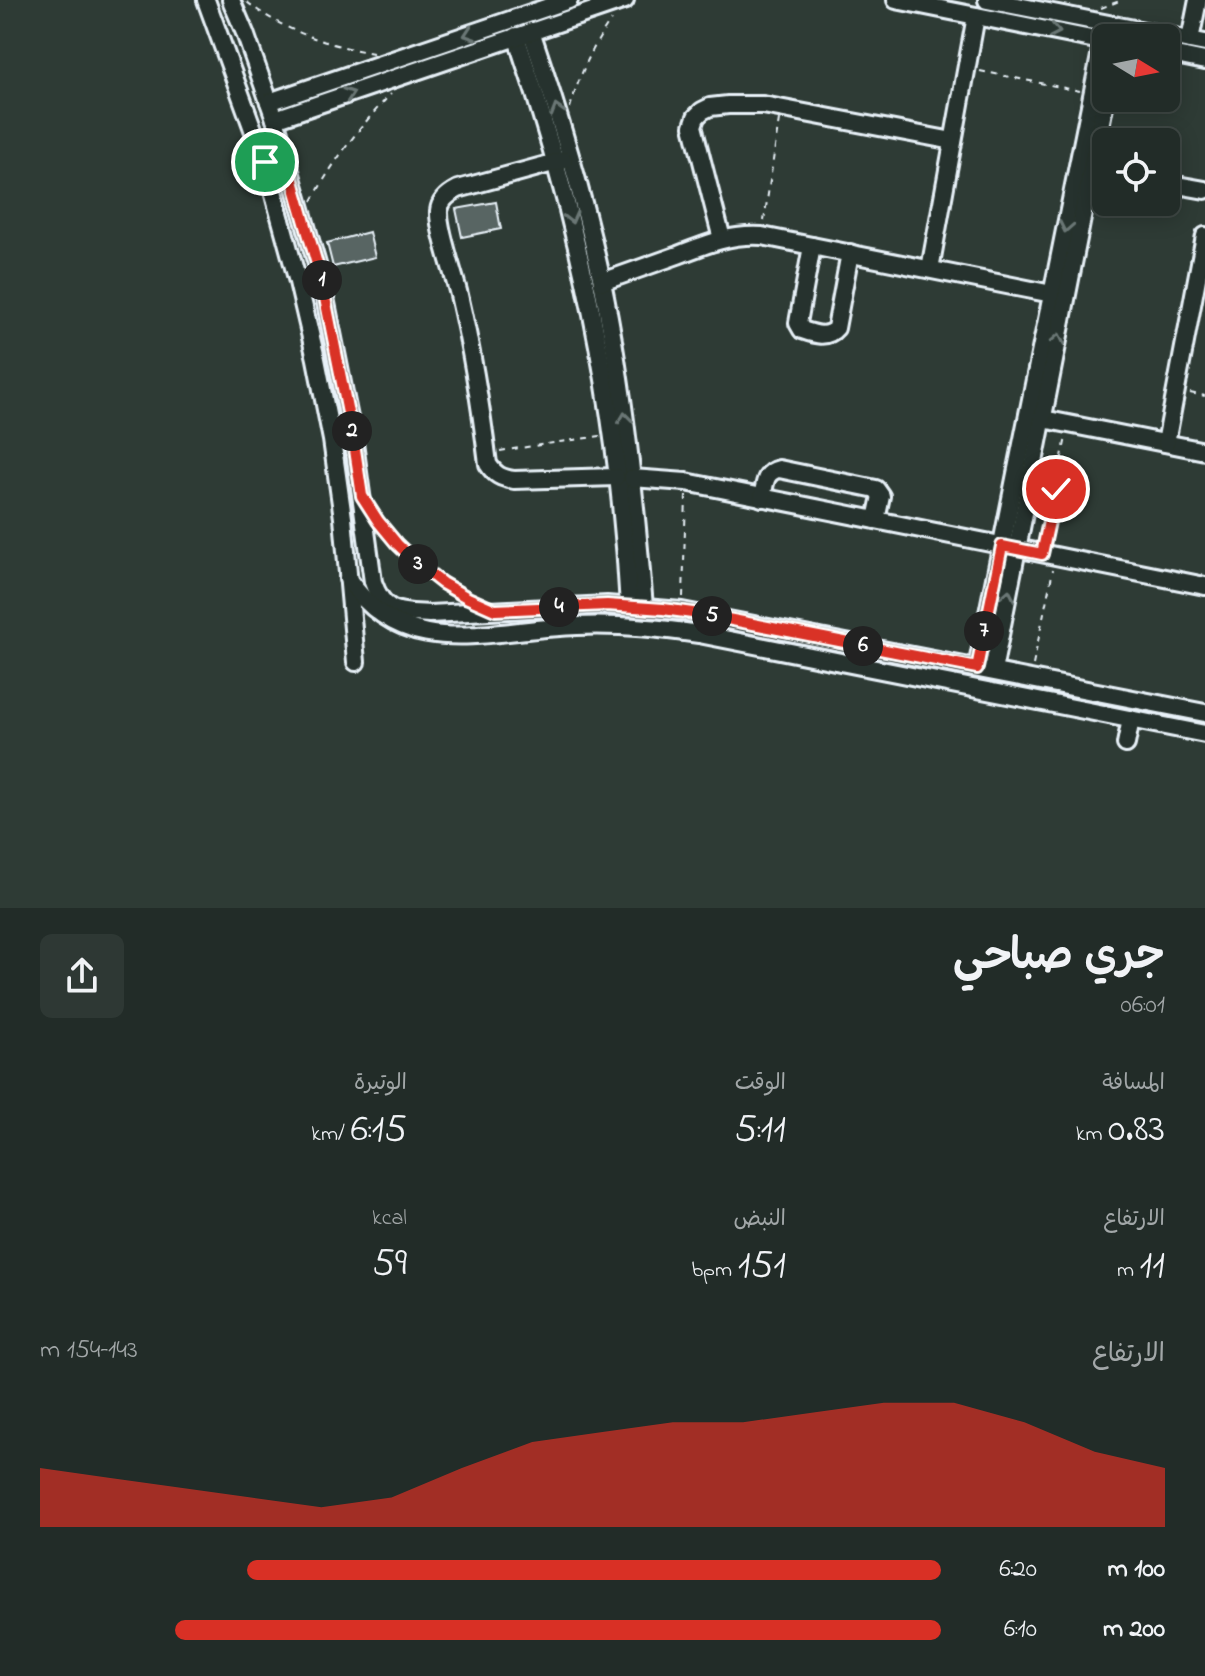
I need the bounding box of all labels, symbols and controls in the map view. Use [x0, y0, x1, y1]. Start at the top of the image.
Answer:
one-way arrow [1048, 22, 1062, 39]
north arrow [1092, 24, 1180, 112]
map controls [1092, 24, 1180, 216]
one-way arrow [462, 25, 476, 41]
one-way arrow [341, 88, 355, 104]
one-way arrow [550, 103, 566, 117]
pin [231, 128, 299, 196]
button: locate [1092, 128, 1180, 216]
icon: arrive [243, 140, 287, 184]
one-way arrow [562, 211, 579, 225]
one-way arrow [1058, 220, 1075, 234]
pin: 1 [302, 260, 342, 300]
text: 1 [319, 264, 326, 296]
one-way arrow [1049, 333, 1066, 346]
pin: 2 [332, 411, 372, 451]
one-way arrow [617, 411, 634, 425]
text: 2 [347, 415, 357, 447]
pin [1022, 455, 1090, 523]
icon: check [1034, 467, 1078, 511]
pin: 3 [398, 544, 438, 584]
text: 3 [413, 548, 423, 580]
pin: 4 [539, 587, 579, 627]
one-way arrow [999, 588, 1016, 602]
text: 4 [554, 591, 564, 623]
pin: 5 [692, 596, 732, 636]
text: 5 [706, 600, 718, 632]
pin: 7 [964, 611, 1004, 651]
text: 7 [979, 615, 989, 647]
pin: 6 [843, 626, 883, 666]
text: 6 [858, 630, 868, 662]
text: جري صباحي [953, 925, 1165, 989]
button: share [40, 934, 124, 1018]
text: 06:01 [1121, 987, 1165, 1025]
text: الوتيرة [354, 1068, 407, 1100]
text: الوقت [735, 1068, 786, 1100]
text: المسافة [1102, 1068, 1165, 1100]
text: 6:15 [350, 1101, 407, 1160]
text: 5:11 [734, 1101, 786, 1160]
text: 0.83 [1108, 1101, 1165, 1160]
text: /km [311, 1119, 350, 1151]
text: km [1076, 1119, 1108, 1151]
text: kcal [372, 1203, 407, 1235]
text: النبض [733, 1204, 786, 1236]
text: الارتفاع [1103, 1204, 1165, 1236]
text: 59 [372, 1235, 407, 1294]
text: 151 [738, 1237, 786, 1296]
text: 11 [1140, 1237, 1165, 1296]
text: bpm [692, 1255, 738, 1287]
text: m [1117, 1255, 1140, 1287]
text: 143–154 m [40, 1332, 138, 1370]
text: الارتفاع [1092, 1336, 1165, 1374]
text: 6:20 [999, 1551, 1037, 1589]
text: 100 m [1108, 1551, 1165, 1589]
text: 6:10 [1004, 1611, 1037, 1649]
text: 200 m [1103, 1611, 1165, 1649]

